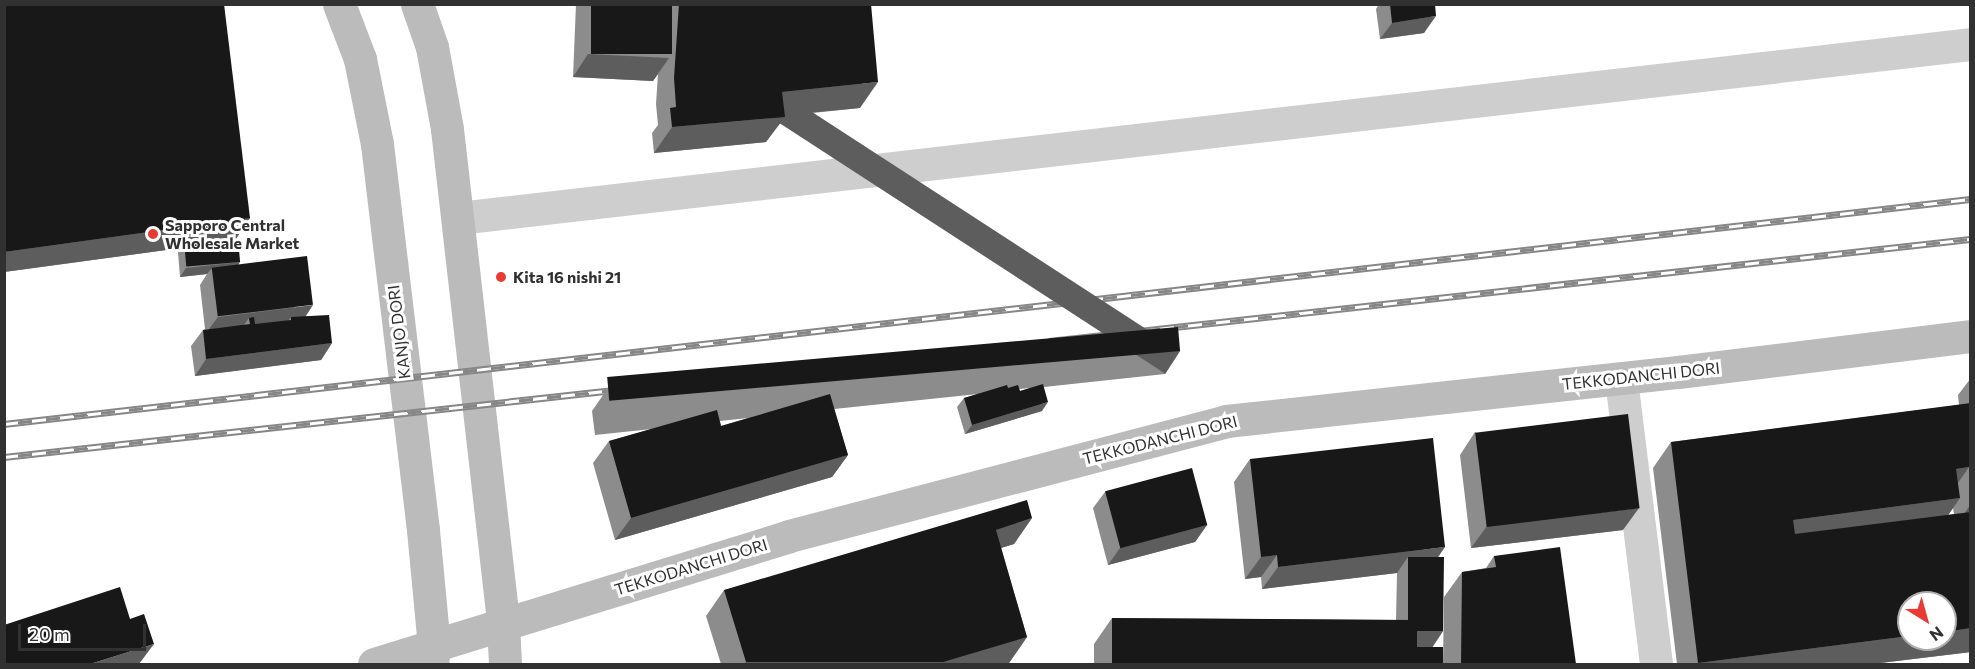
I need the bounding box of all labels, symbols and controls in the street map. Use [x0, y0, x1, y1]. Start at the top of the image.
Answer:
place label: Sapporo Central Wholesale Market [165, 215, 299, 253]
marker: Sapporo Central Wholesale Market [146, 227, 160, 241]
place label: Kita 16 nishi 21 [513, 267, 621, 287]
marker: Kita 16 nishi 21 [494, 270, 508, 284]
street label: KANJO DORI [384, 284, 414, 380]
street label: TEKKODANCHI DORI [1561, 358, 1721, 394]
street label: TEKKODANCHI DORI [1081, 411, 1239, 469]
street label: TEKKODANCHI DORI [612, 535, 770, 599]
north arrow [1897, 591, 1957, 651]
scale bar [21, 612, 148, 650]
text: 20 m [29, 623, 70, 645]
text: N [1926, 623, 1947, 645]

